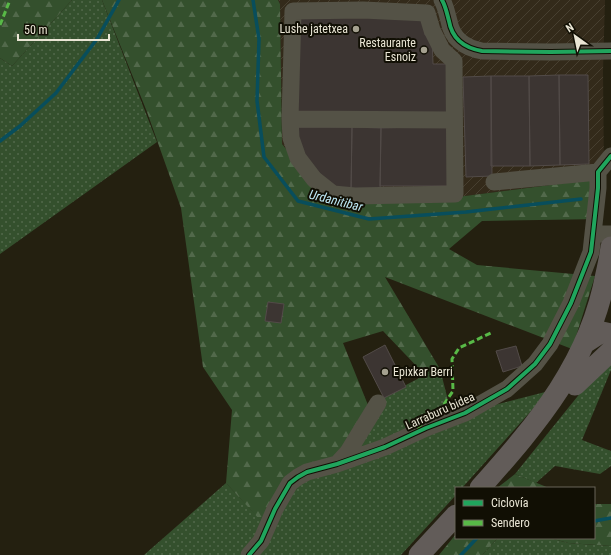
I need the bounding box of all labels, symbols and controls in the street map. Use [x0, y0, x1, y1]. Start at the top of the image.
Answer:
scale bar [18, 16, 109, 42]
north arrow [555, 16, 595, 56]
text: N [563, 21, 576, 35]
place label: Lushe jatetxea [279, 22, 348, 36]
text: 50 m [24, 23, 48, 37]
marker: Lushe jatetxea [351, 24, 361, 34]
place label: Restaurante Esnoiz [359, 36, 416, 64]
marker: Restaurante Esnoiz [419, 45, 429, 55]
water label: Urdanitibar [307, 187, 365, 215]
place label: Epixkar Berri [393, 365, 453, 379]
marker: Epixkar Berri [380, 367, 390, 377]
street label: Larraburu bidea [403, 389, 477, 432]
legend [455, 487, 595, 539]
text: Ciclovía [491, 496, 529, 510]
text: Sendero [491, 516, 530, 530]

